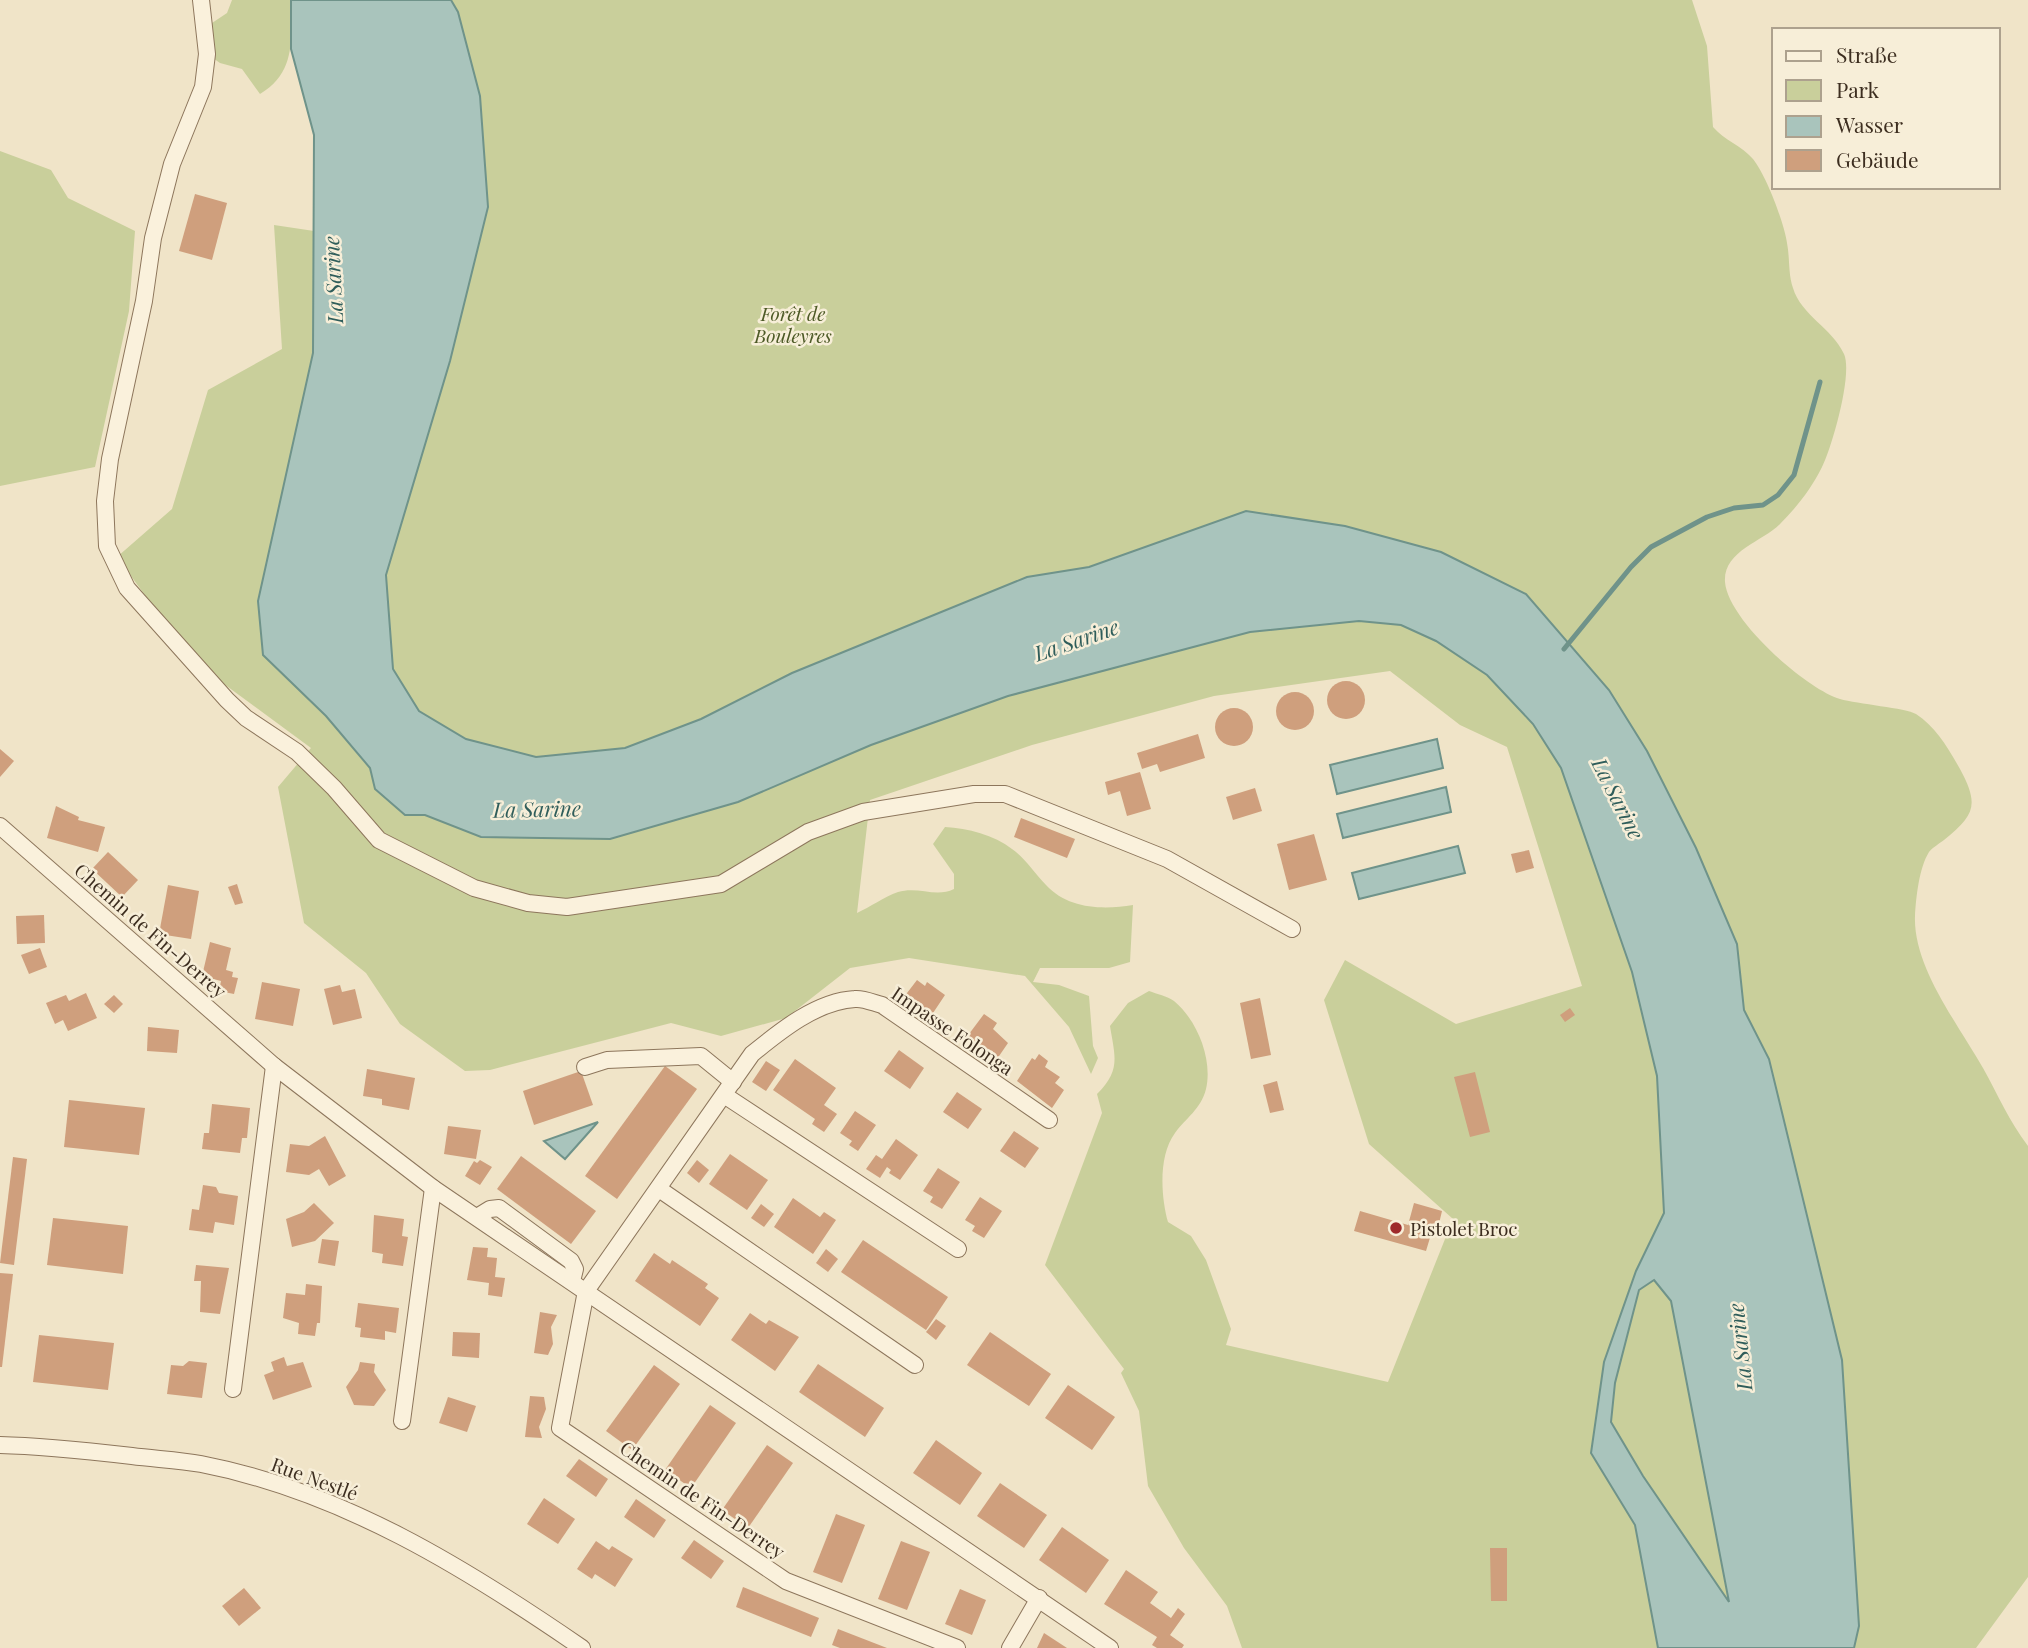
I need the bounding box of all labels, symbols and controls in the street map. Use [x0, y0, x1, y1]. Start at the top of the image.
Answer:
legend [1772, 28, 2000, 189]
text: Straße [1836, 40, 1897, 68]
text: Park [1836, 75, 1880, 103]
text: Wasser [1835, 110, 1904, 138]
text: Gebäude [1836, 145, 1919, 173]
water label: La Sarine [316, 235, 348, 326]
park label: Forêt de Bouleyres [753, 300, 832, 348]
water label: La Sarine [1029, 611, 1122, 667]
water label: La Sarine [1586, 752, 1651, 843]
water label: La Sarine [492, 793, 581, 823]
street label: Chemin de Fin-Derrey [69, 857, 233, 1004]
street label: Impasse Folonga [887, 980, 1020, 1081]
place label: Pistolet Broc [1410, 1215, 1518, 1241]
marker: Pistolet Broc [1388, 1220, 1404, 1236]
water label: La Sarine [1720, 1302, 1758, 1393]
street label: Chemin de Fin-Derrey [615, 1434, 791, 1564]
street label: Rue Nestlé [268, 1450, 362, 1506]

